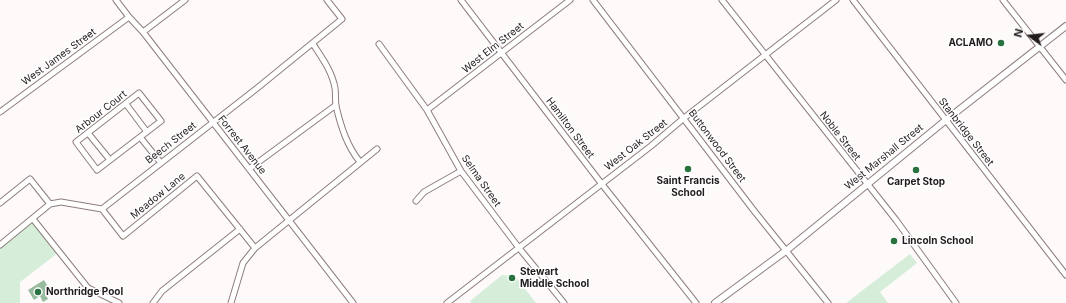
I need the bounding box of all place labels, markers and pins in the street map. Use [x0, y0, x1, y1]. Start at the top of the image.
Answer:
place label: ACLAMO [948, 37, 993, 49]
marker: ACLAMO [996, 38, 1006, 48]
marker: Saint Francis School [683, 164, 693, 174]
marker: Carpet Stop [911, 165, 921, 175]
place label: Saint Francis School [656, 175, 720, 198]
place label: Carpet Stop [887, 176, 945, 188]
place label: Lincoln School [902, 235, 974, 247]
marker: Lincoln School [889, 236, 899, 246]
place label: Stewart Middle School [520, 266, 589, 290]
marker: Stewart Middle School [507, 273, 517, 283]
place label: Northridge Pool [46, 286, 123, 298]
marker: Northridge Pool [33, 287, 43, 297]

